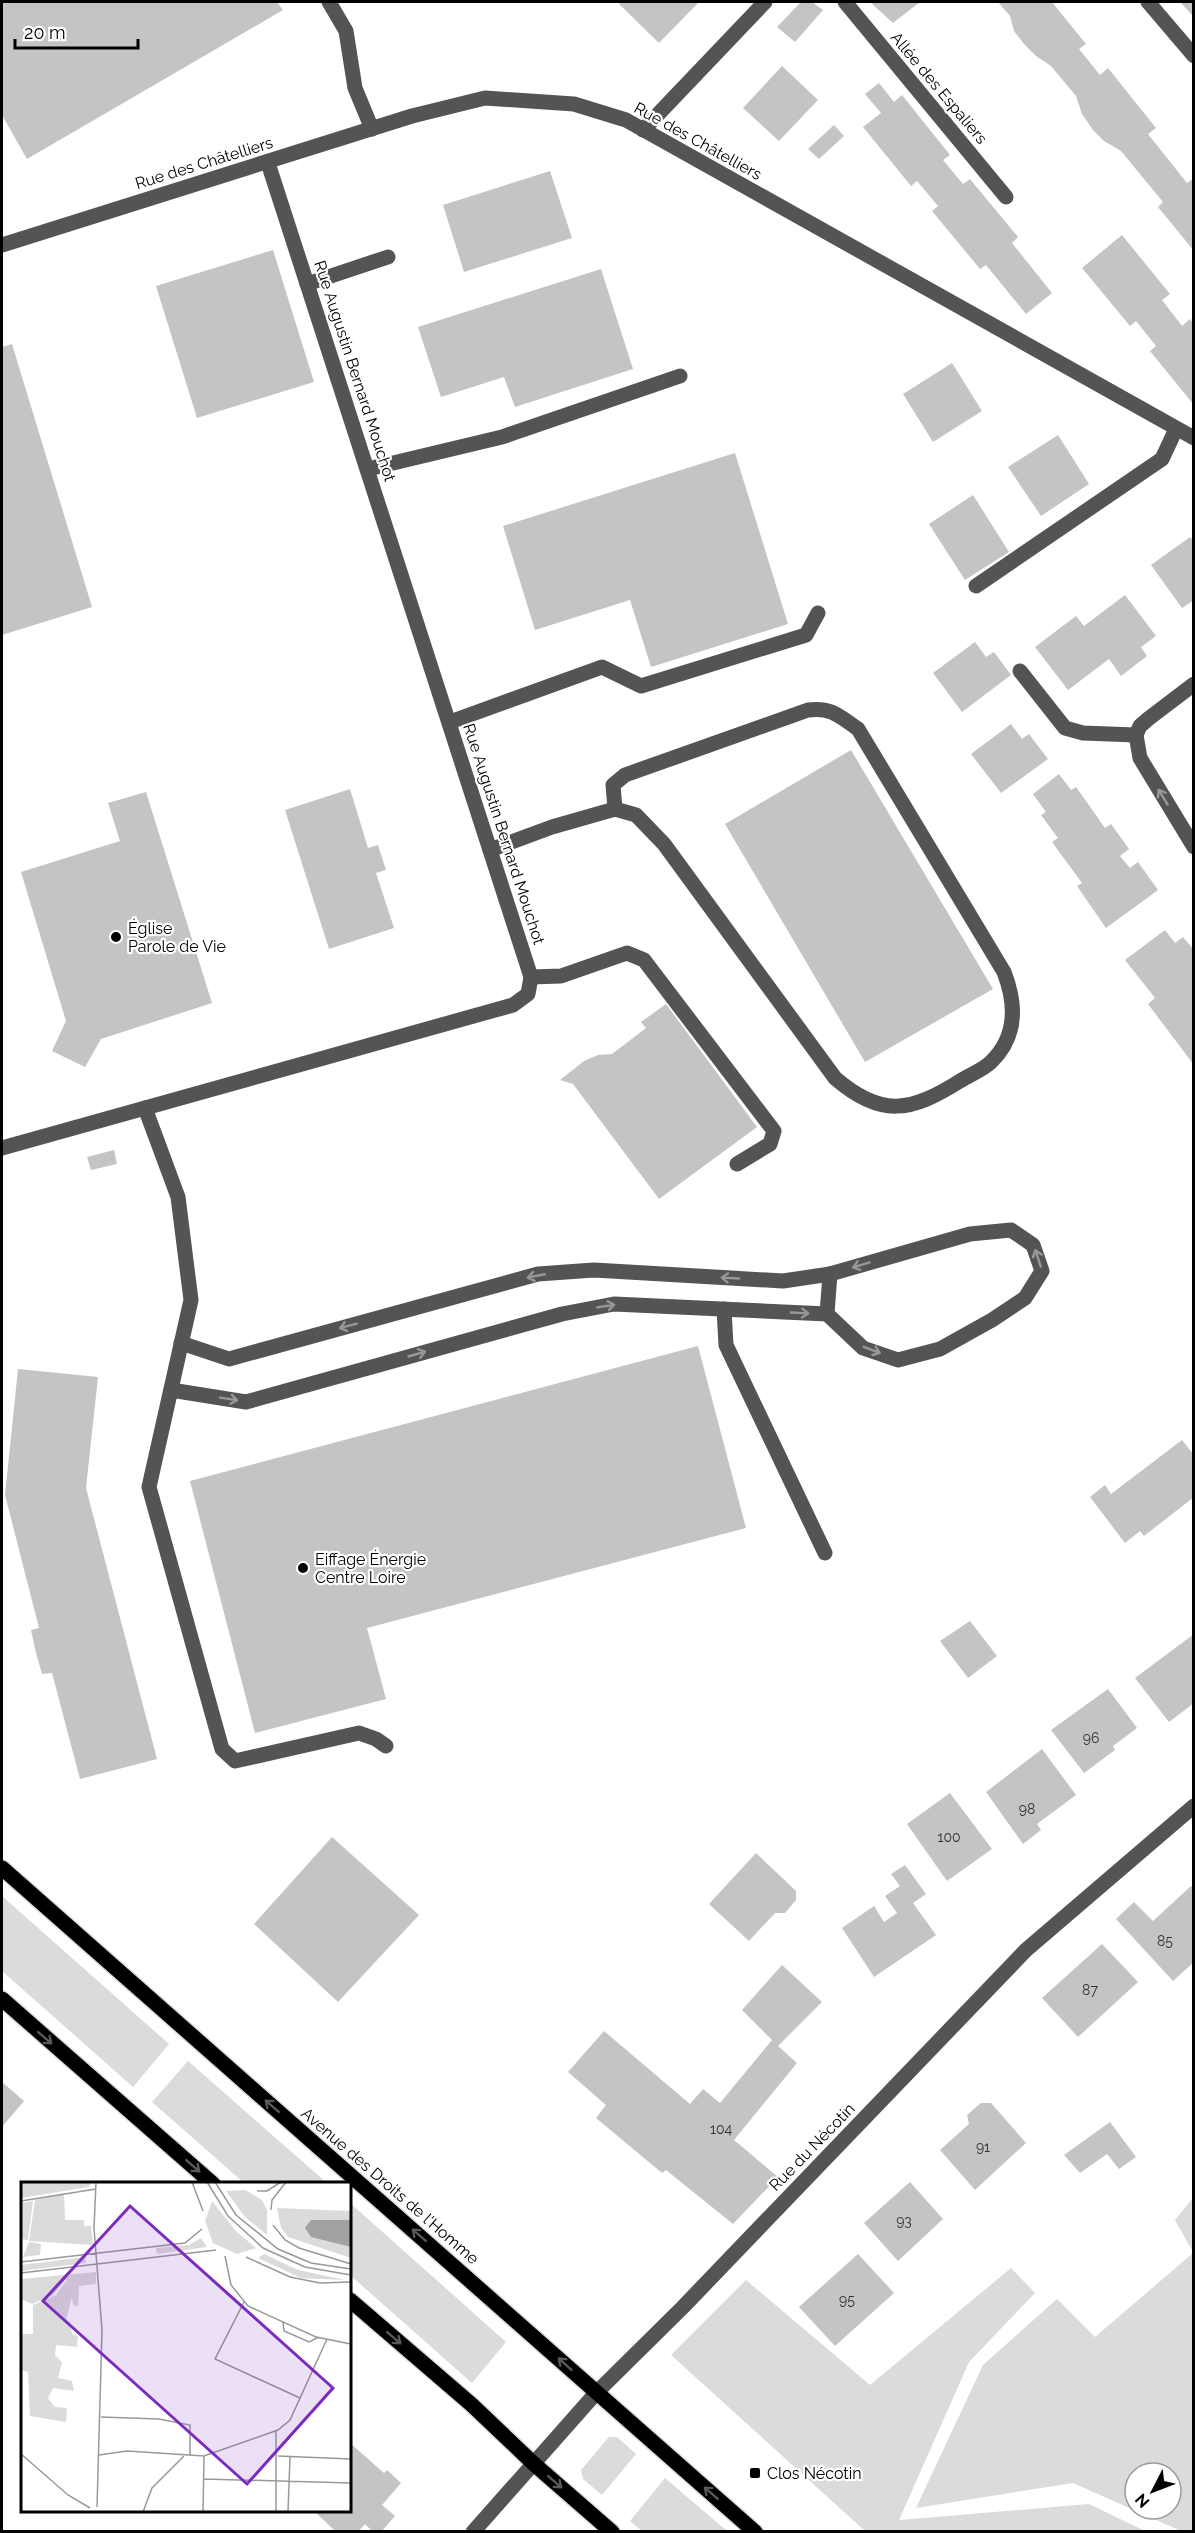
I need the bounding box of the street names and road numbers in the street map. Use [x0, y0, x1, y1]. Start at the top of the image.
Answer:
street label: Allée des Espaliers [887, 28, 991, 148]
street label: Rue des Châtelliers [631, 98, 765, 184]
street label: Rue des Châtelliers [133, 133, 275, 193]
street label: Rue Augustin Bernard Mouchot [310, 258, 400, 485]
street label: Rue Augustin Bernard Mouchot [459, 721, 549, 948]
street label: Rue du Nécotin [765, 2099, 859, 2195]
street label: Avenue des Droits de l'Homme [297, 2104, 483, 2268]

